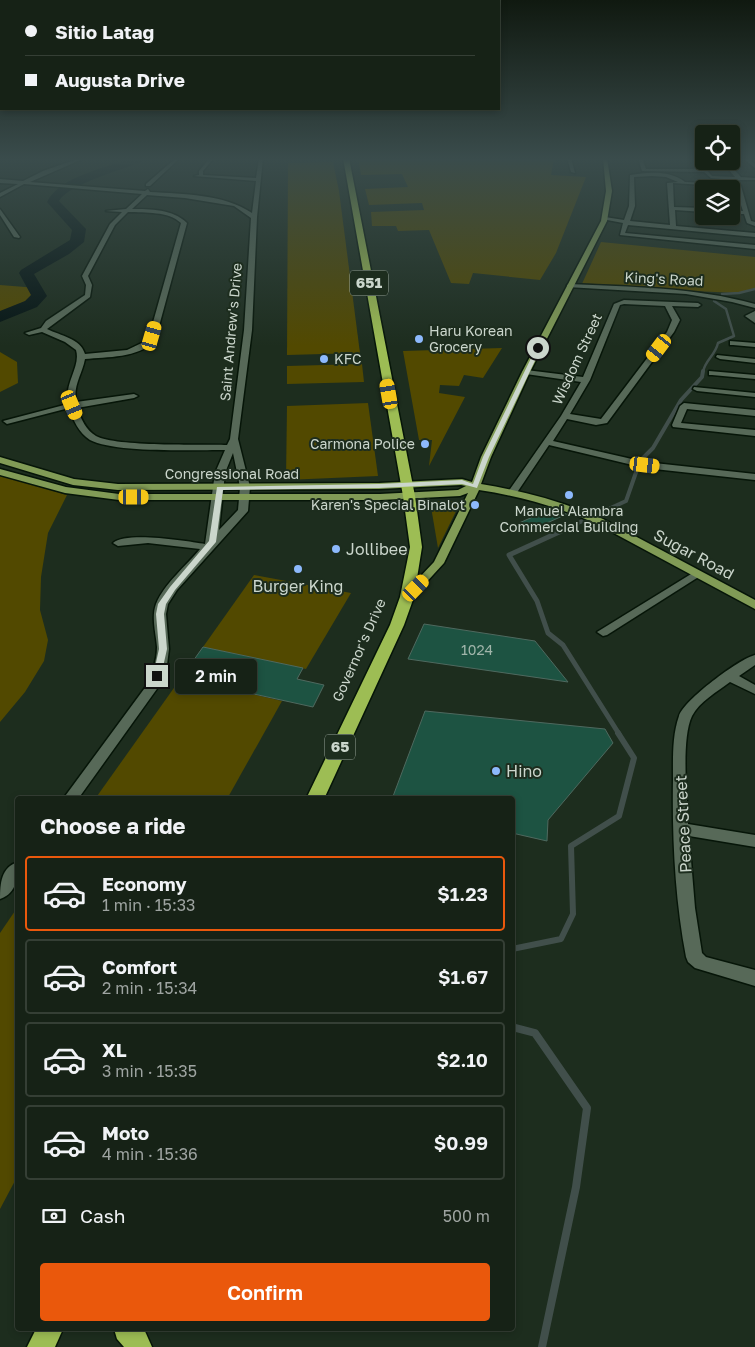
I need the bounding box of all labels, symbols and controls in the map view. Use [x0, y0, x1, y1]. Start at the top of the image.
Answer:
text: Sitio Latag [55, 20, 154, 43]
text: Augusta Drive [55, 68, 185, 91]
map controls [695, 125, 740, 225]
button: locate [695, 125, 740, 170]
button: layers [695, 180, 740, 225]
street label: Saint Andrew's Drive [216, 262, 245, 402]
street label: King's Road [624, 268, 704, 289]
road number: 651 [350, 270, 388, 296]
street label: Wisdom Street [548, 310, 605, 407]
car [140, 320, 163, 352]
place label: Haru Korean Grocery [429, 322, 513, 355]
car [643, 332, 674, 364]
marker: Haru Korean Grocery [413, 333, 425, 345]
route start [527, 337, 549, 359]
place label: KFC [334, 350, 361, 367]
marker: KFC [318, 353, 330, 365]
car [379, 378, 398, 410]
car [59, 388, 84, 422]
place label: Carmona Police [310, 435, 415, 452]
marker: Carmona Police [419, 438, 431, 450]
car [629, 456, 660, 474]
street label: Congressional Road [165, 465, 299, 482]
marker: Manuel Alambra Commercial Building [563, 489, 575, 501]
car [119, 490, 149, 505]
place label: Karen's Special Binalot [311, 496, 465, 513]
marker: Karen's Special Binalot [469, 499, 481, 511]
place label: Manuel Alambra Commercial Building [500, 502, 638, 535]
street label: Sugar Road [650, 524, 738, 584]
place label: Jollibee [346, 539, 407, 559]
marker: Jollibee [330, 543, 342, 555]
marker: Burger King [292, 563, 304, 575]
car [400, 572, 431, 604]
place label: Burger King [253, 576, 343, 596]
street label: Governor's Drive [328, 596, 389, 704]
house number: 1024 [461, 641, 493, 658]
callout: 2 min [174, 658, 257, 694]
route end [146, 665, 168, 687]
text: 2 min [195, 666, 237, 686]
road number: 65 [325, 734, 355, 760]
place label: Hino [506, 761, 542, 781]
marker: Hino [490, 765, 502, 777]
street label: Peace Street [670, 775, 696, 873]
text: Choose a ride [40, 812, 186, 839]
icon: car [42, 871, 87, 916]
text: Economy [102, 872, 187, 895]
text: $1.23 [437, 882, 488, 905]
text: 1 min · 15:33 [102, 895, 195, 915]
icon: car [42, 954, 87, 999]
text: Comfort [102, 955, 177, 978]
text: $1.67 [438, 965, 488, 988]
text: 2 min · 15:34 [102, 978, 197, 998]
icon: car [42, 1037, 87, 1082]
text: XL [102, 1038, 127, 1061]
text: $2.10 [436, 1048, 488, 1071]
text: 3 min · 15:35 [102, 1061, 197, 1081]
icon: car [42, 1120, 87, 1165]
text: Moto [102, 1121, 149, 1144]
text: $0.99 [434, 1131, 488, 1154]
text: 4 min · 15:36 [102, 1144, 198, 1164]
icon: cash [40, 1202, 68, 1230]
text: Cash [80, 1204, 125, 1227]
text: 500 m [443, 1206, 490, 1226]
button: Confirm [40, 1263, 490, 1321]

